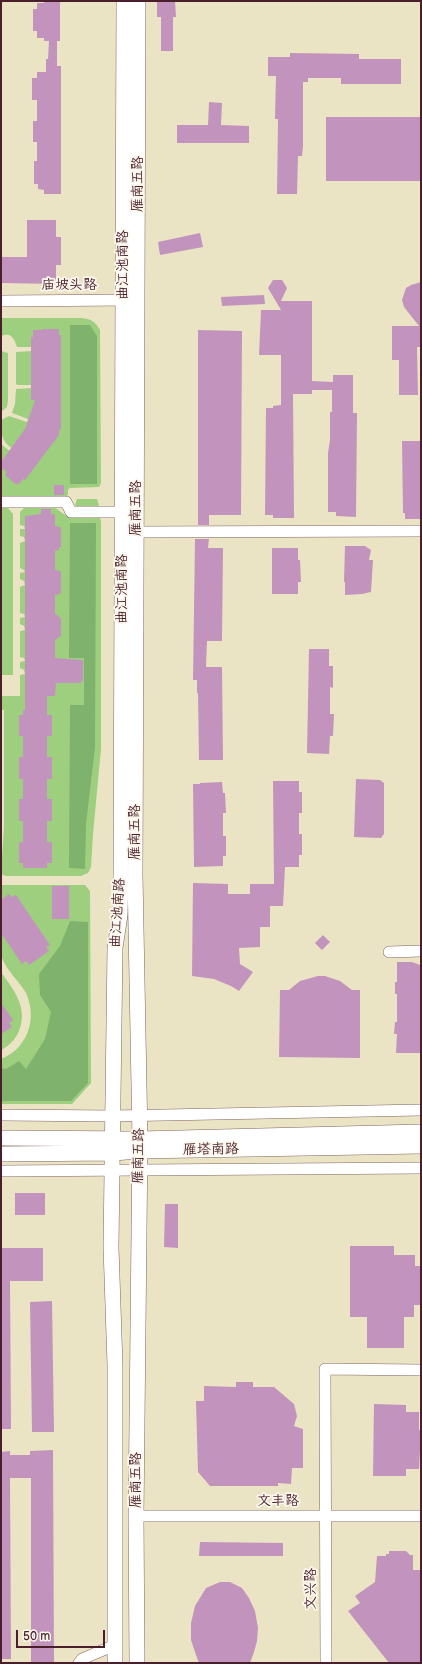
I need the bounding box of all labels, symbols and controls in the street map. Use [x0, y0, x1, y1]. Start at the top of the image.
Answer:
street label: 雁南五路 [130, 156, 146, 212]
street label: 曲江池南路 [115, 230, 131, 300]
street label: 庙坡头路 [41, 277, 97, 293]
street label: 雁南五路 [128, 480, 144, 536]
street label: 曲江池南路 [114, 554, 130, 624]
street label: 雁南五路 [127, 804, 143, 860]
street label: 曲江池南路 [107, 877, 129, 949]
street label: 雁南五路 [130, 1128, 148, 1184]
street label: 雁塔南路 [183, 1141, 239, 1159]
street label: 雁南五路 [128, 1452, 144, 1508]
street label: 文丰路 [257, 1493, 299, 1509]
street label: 文兴路 [303, 1568, 319, 1610]
scale bar [18, 1622, 107, 1648]
text: 50 m [23, 1629, 50, 1644]

